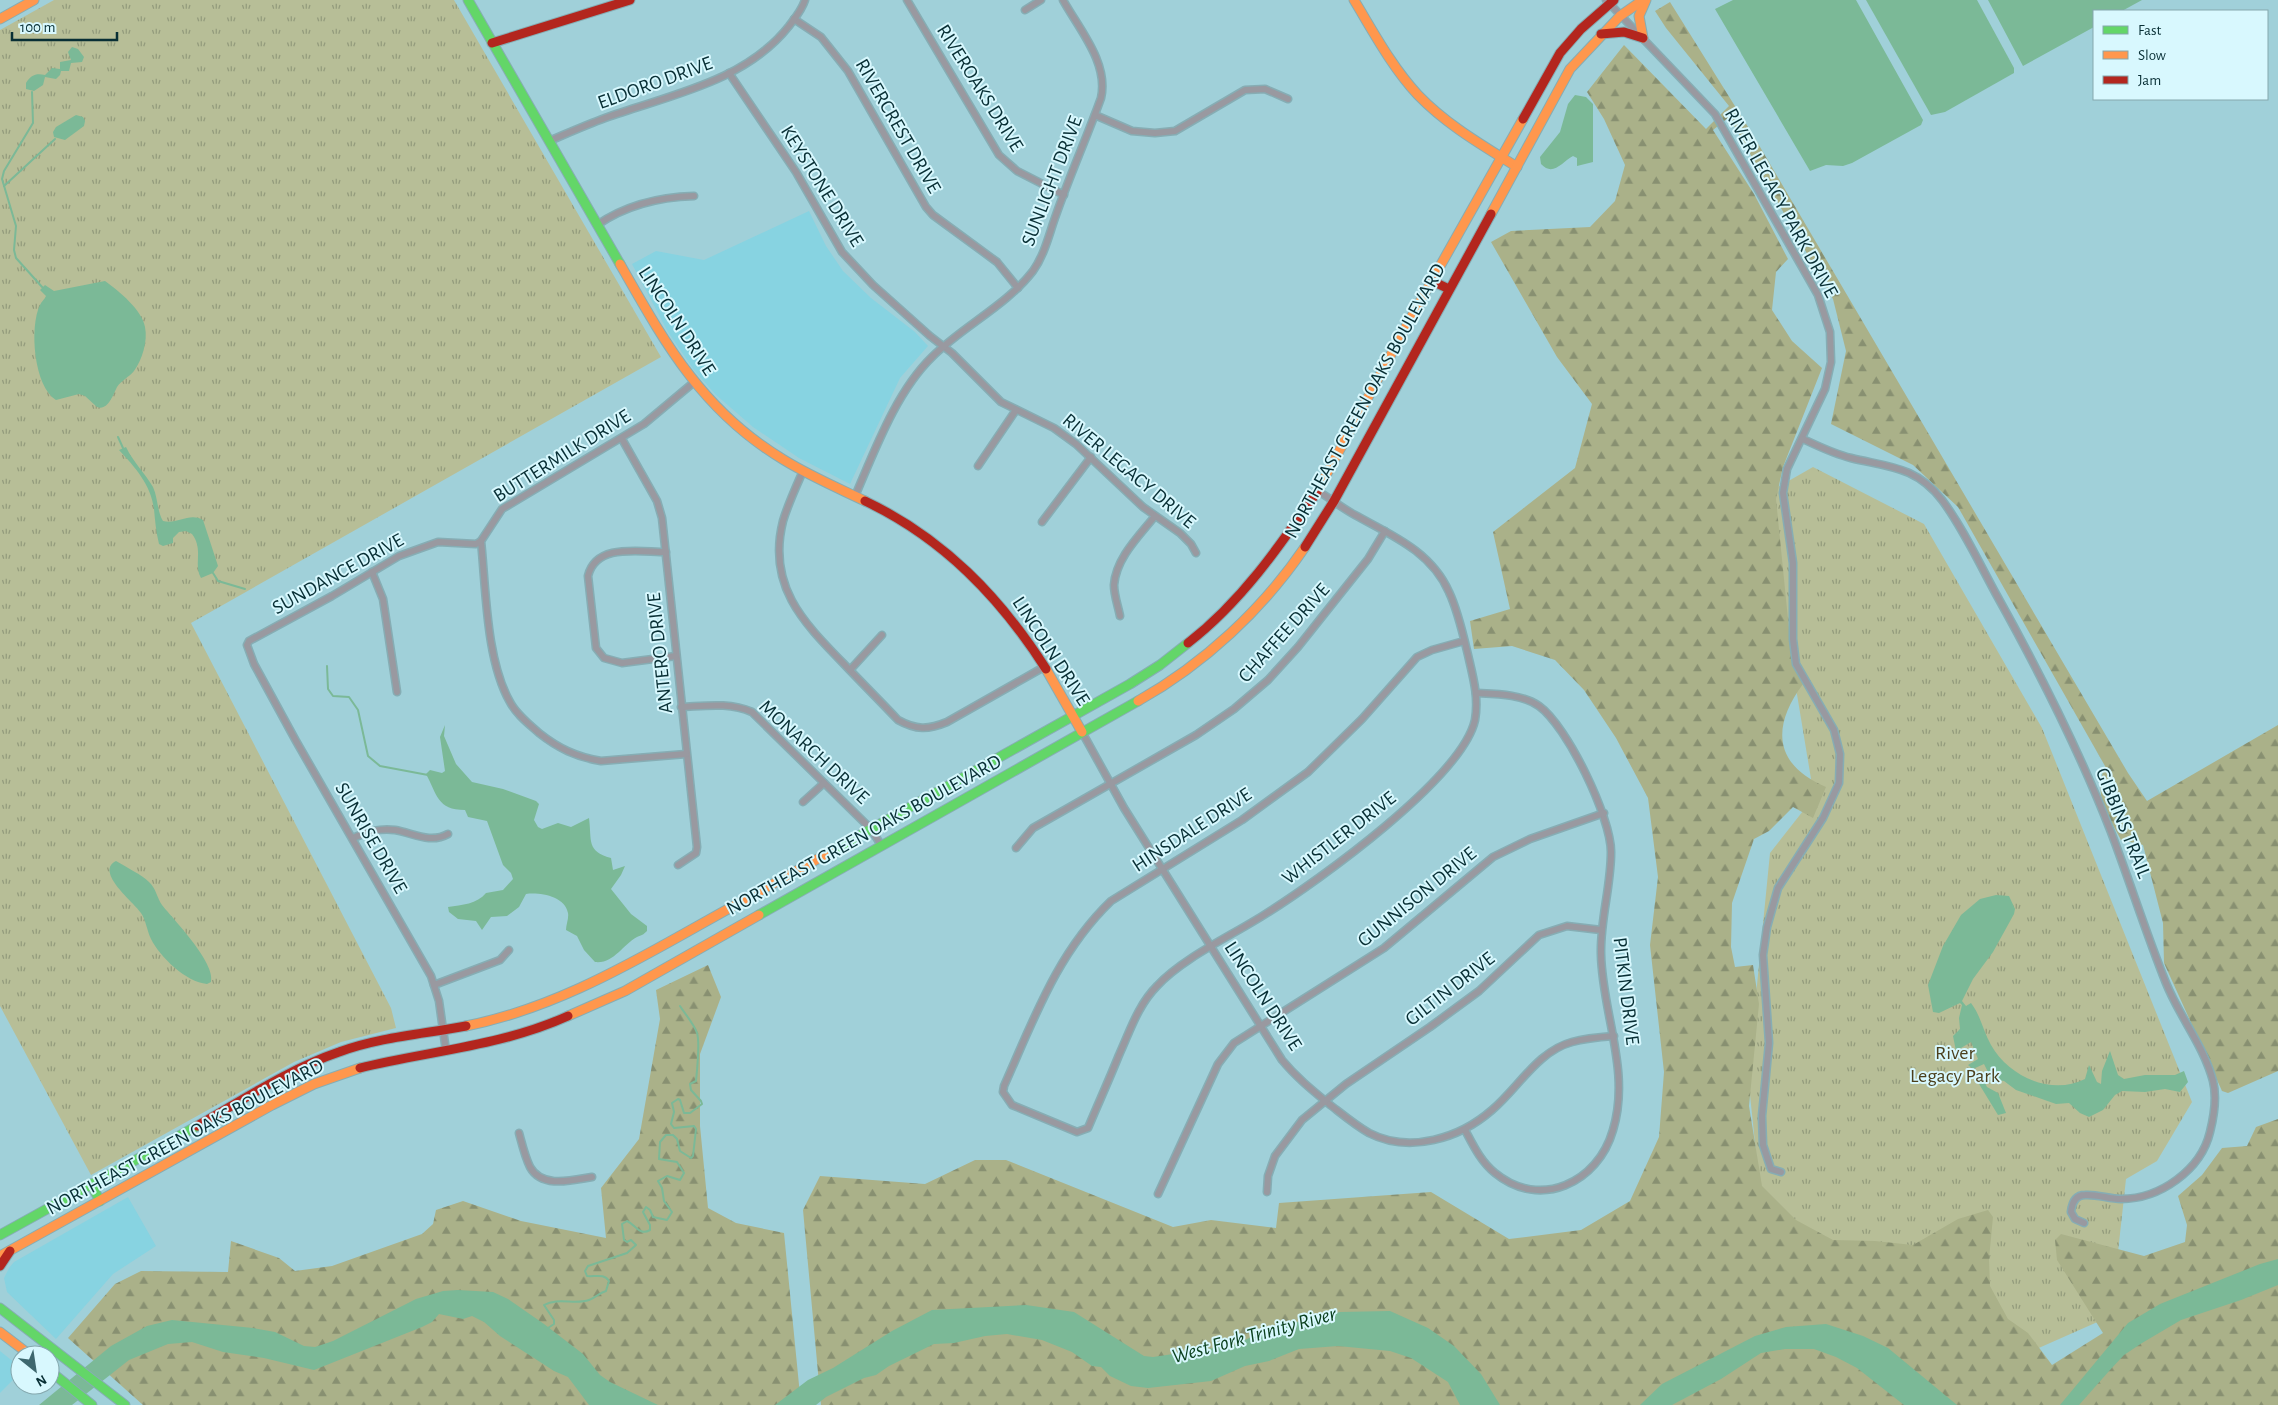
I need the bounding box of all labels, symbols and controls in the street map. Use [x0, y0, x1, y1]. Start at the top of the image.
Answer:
scale bar [12, 10, 118, 42]
legend [2093, 10, 2268, 100]
text: 100 m [20, 20, 55, 35]
street label: RIVEROAKS DRIVE [933, 21, 1027, 155]
text: Fast [2138, 23, 2162, 38]
text: Slow [2138, 48, 2166, 63]
street label: ELDORO DRIVE [595, 53, 715, 113]
street label: RIVERCREST DRIVE [852, 56, 945, 197]
text: Jam [2138, 73, 2161, 88]
street label: RIVER LEGACY PARK DRIVE [1721, 105, 1842, 301]
street label: SUNLIGHT DRIVE [1018, 113, 1086, 249]
street label: KEYSTONE DRIVE [777, 122, 867, 250]
street label: NORTHEAST GREEN OAKS BOULEVARD [1281, 260, 1449, 542]
street label: LINCOLN DRIVE [634, 263, 720, 379]
street label: BUTTERMILK DRIVE [490, 406, 634, 506]
street label: RIVER LEGACY DRIVE [1059, 410, 1200, 532]
street label: SUNDANCE DRIVE [269, 530, 407, 618]
street label: CHAFFEE DRIVE [1235, 579, 1334, 686]
street label: ANTERO DRIVE [644, 591, 676, 714]
street label: LINCOLN DRIVE [1008, 593, 1094, 709]
street label: MONARCH DRIVE [755, 696, 873, 808]
street label: NORTHEAST GREEN OAKS BOULEVARD [723, 751, 1005, 919]
street label: GIBBINS TRAIL [2092, 765, 2154, 881]
street label: SUNRISE DRIVE [331, 779, 411, 897]
street label: HINSDALE DRIVE [1129, 784, 1255, 876]
street label: WHISTLER DRIVE [1278, 787, 1400, 888]
street label: GUNNISON DRIVE [1354, 843, 1480, 951]
street label: PITKIN DRIVE [1609, 936, 1643, 1046]
street label: LINCOLN DRIVE [1220, 938, 1306, 1054]
street label: GILTIN DRIVE [1402, 948, 1499, 1030]
park label: River Legacy Park [1910, 1043, 2000, 1086]
street label: NORTHEAST GREEN OAKS BOULEVARD [43, 1055, 327, 1219]
water label: West Fork Trinity River [1170, 1303, 1340, 1367]
north arrow [10, 1345, 60, 1395]
text: N [33, 1372, 49, 1389]

